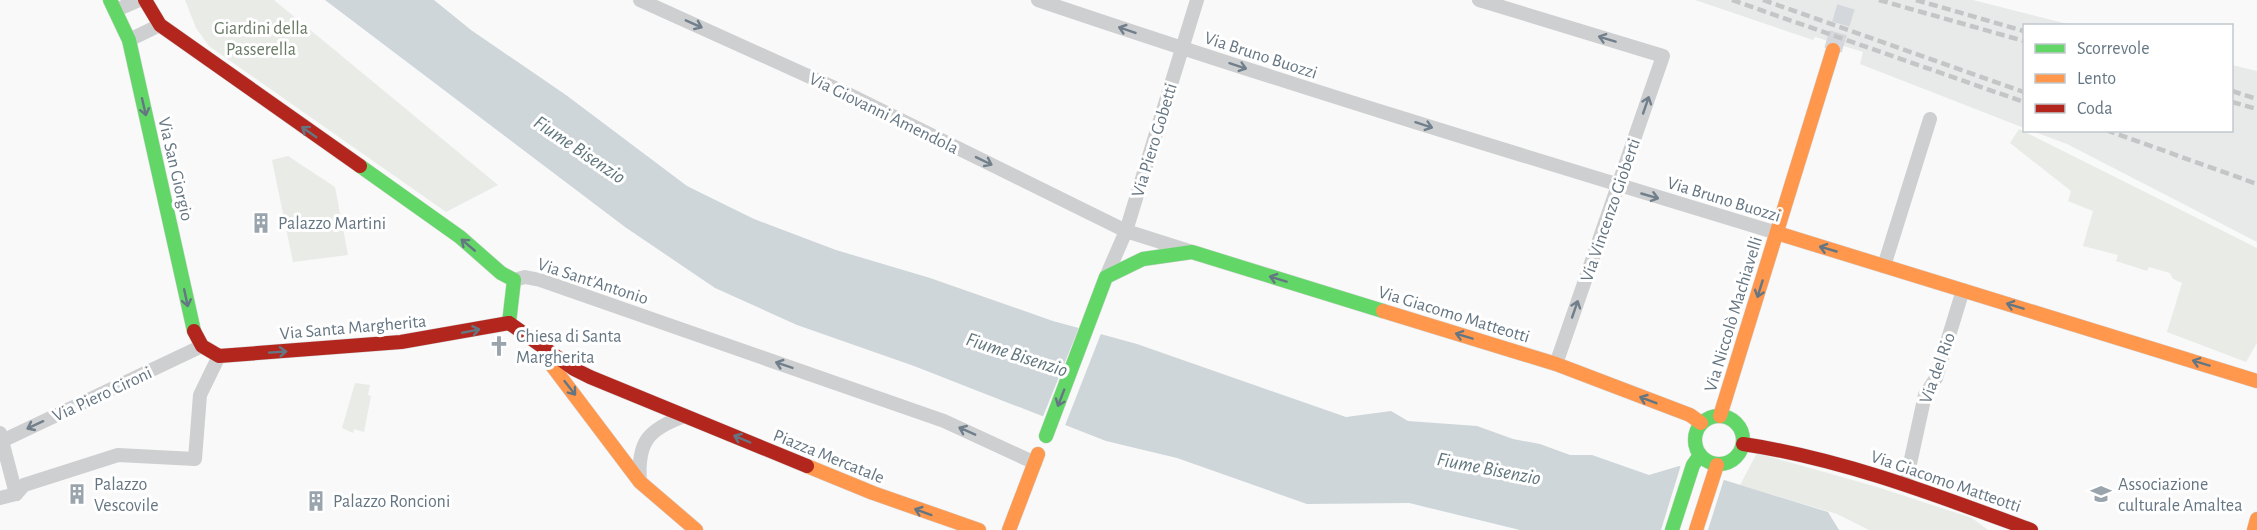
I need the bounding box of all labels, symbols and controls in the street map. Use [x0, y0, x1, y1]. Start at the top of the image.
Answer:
one-way arrow [684, 19, 702, 30]
park label: Giardini della Passerella [214, 20, 308, 59]
one-way arrow [1118, 24, 1137, 35]
legend [2023, 24, 2233, 132]
street label: Via Bruno Buozzi [1202, 29, 1319, 83]
one-way arrow [1598, 33, 1617, 44]
text: Scorrevole [2077, 40, 2150, 58]
one-way arrow [1228, 61, 1247, 72]
street label: Via Giovanni Amendola [806, 70, 961, 158]
text: Lento [2077, 70, 2116, 88]
street label: Via Piero Gobetti [1129, 81, 1181, 199]
one-way arrow [1642, 96, 1653, 115]
one-way arrow [139, 97, 150, 117]
text: Coda [2077, 100, 2112, 118]
water label: Fiume Bisenzio [530, 112, 629, 188]
street label: Via San Giorgio [154, 116, 196, 223]
one-way arrow [1414, 120, 1433, 131]
one-way arrow [302, 125, 318, 138]
street label: Via Vincenzo Gioberti [1578, 136, 1644, 284]
one-way arrow [975, 155, 993, 167]
street label: Via Bruno Buozzi [1665, 174, 1783, 226]
one-way arrow [1640, 191, 1659, 202]
building icon: Palazzo Martini [249, 211, 273, 235]
place label: Palazzo Martini [278, 215, 386, 233]
street label: Via Niccolò Machiavelli [1702, 235, 1766, 394]
one-way arrow [460, 238, 476, 251]
one-way arrow [1819, 243, 1838, 254]
street label: Via Sant'Antonio [535, 256, 651, 308]
one-way arrow [1269, 273, 1288, 284]
one-way arrow [1754, 279, 1765, 298]
street label: Via Giacomo Matteotti [1376, 283, 1532, 347]
one-way arrow [181, 288, 192, 307]
one-way arrow [1571, 300, 1582, 319]
one-way arrow [2006, 300, 2025, 311]
street label: Via Santa Margherita [279, 313, 427, 343]
one-way arrow [461, 325, 481, 336]
place label: Chiesa di Santa Margherita [516, 328, 622, 367]
water label: Fiume Bisenzio [963, 329, 1070, 381]
one-way arrow [1455, 330, 1474, 341]
street label: Via del Rio [1917, 330, 1959, 406]
church icon: Chiesa di Santa Margherita [487, 334, 511, 358]
one-way arrow [267, 346, 287, 357]
one-way arrow [2192, 357, 2211, 368]
one-way arrow [775, 359, 793, 370]
street label: Via Piero Cironi [50, 364, 155, 426]
one-way arrow [564, 379, 577, 395]
one-way arrow [1055, 389, 1066, 407]
one-way arrow [1640, 393, 1658, 404]
one-way arrow [26, 420, 44, 431]
one-way arrow [958, 425, 976, 436]
street label: Piazza Mercatale [771, 426, 887, 487]
one-way arrow [734, 433, 752, 445]
street label: Via Giacomo Matteotti [1868, 448, 2023, 516]
water label: Fiume Bisenzio [1435, 449, 1542, 489]
place label: Palazzo Vescovile [94, 476, 159, 515]
place label: Associazione culturale Amaltea [2118, 476, 2242, 515]
building icon: Palazzo Vescovile [65, 482, 89, 506]
school or university icon: Associazione culturale Amaltea [2089, 482, 2113, 506]
building icon: Palazzo Roncioni [304, 489, 328, 513]
place label: Palazzo Roncioni [333, 493, 450, 511]
one-way arrow [915, 505, 933, 516]

